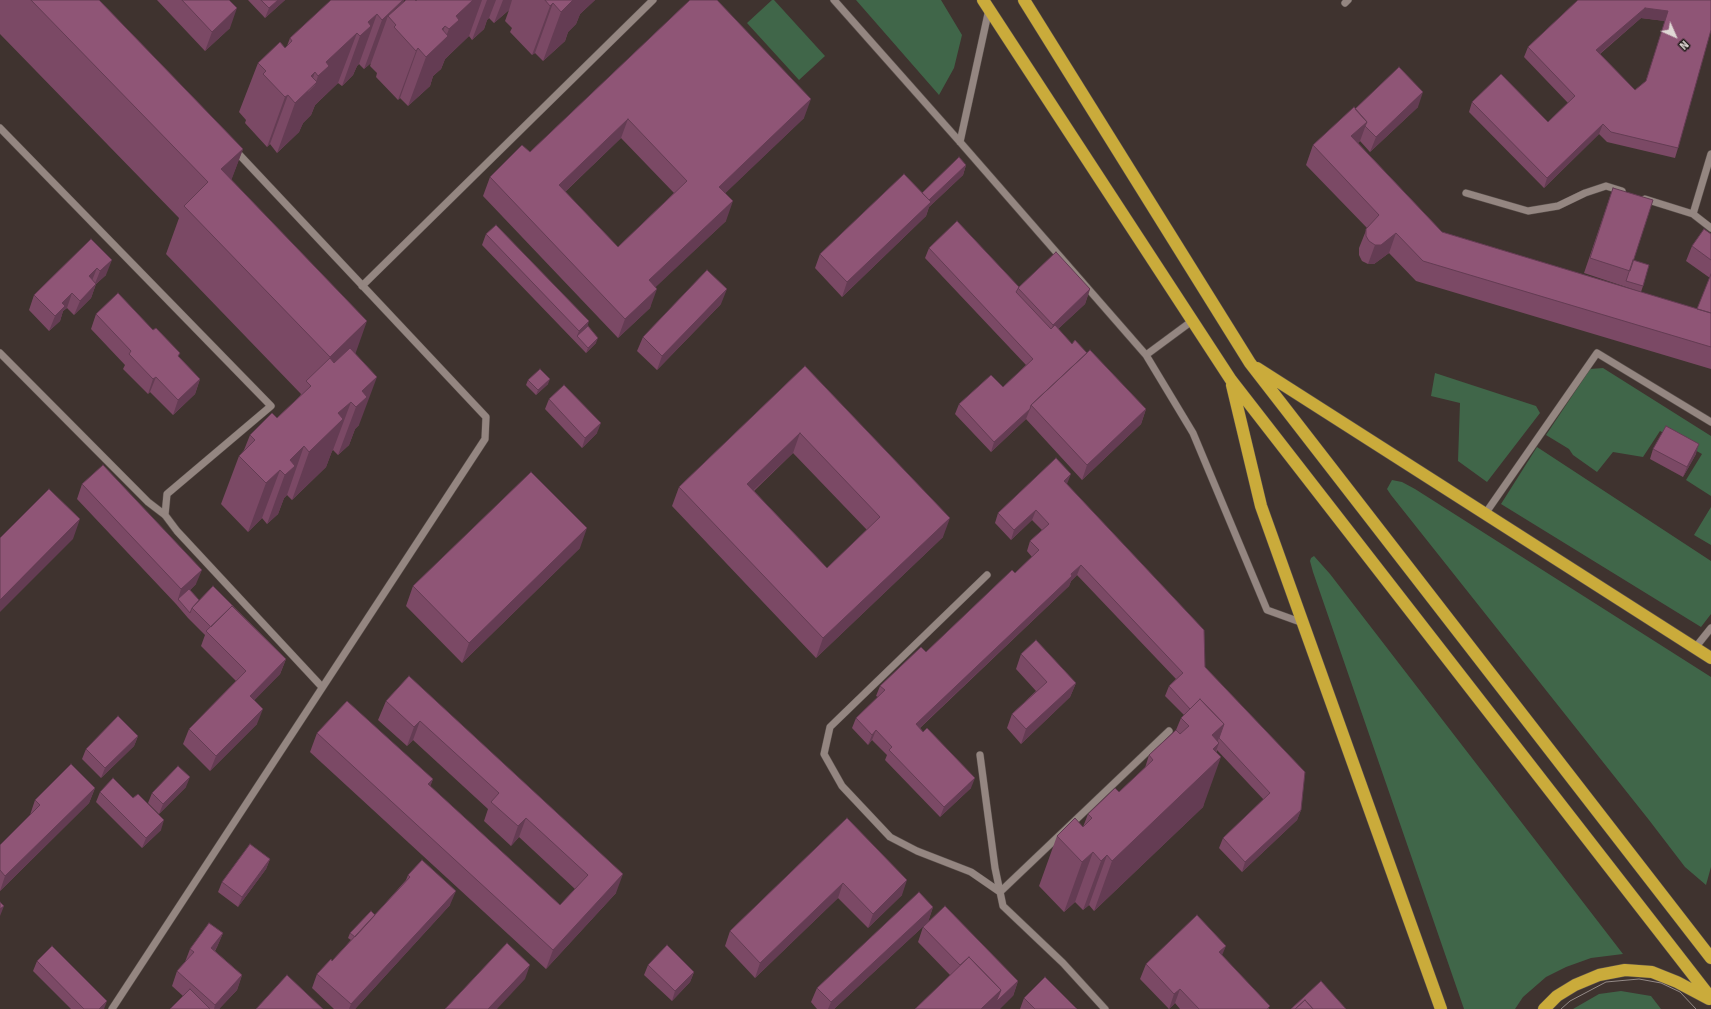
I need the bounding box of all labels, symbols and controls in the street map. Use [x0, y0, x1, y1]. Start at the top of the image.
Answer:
north arrow [1655, 16, 1695, 56]
text: N [1677, 38, 1691, 52]

